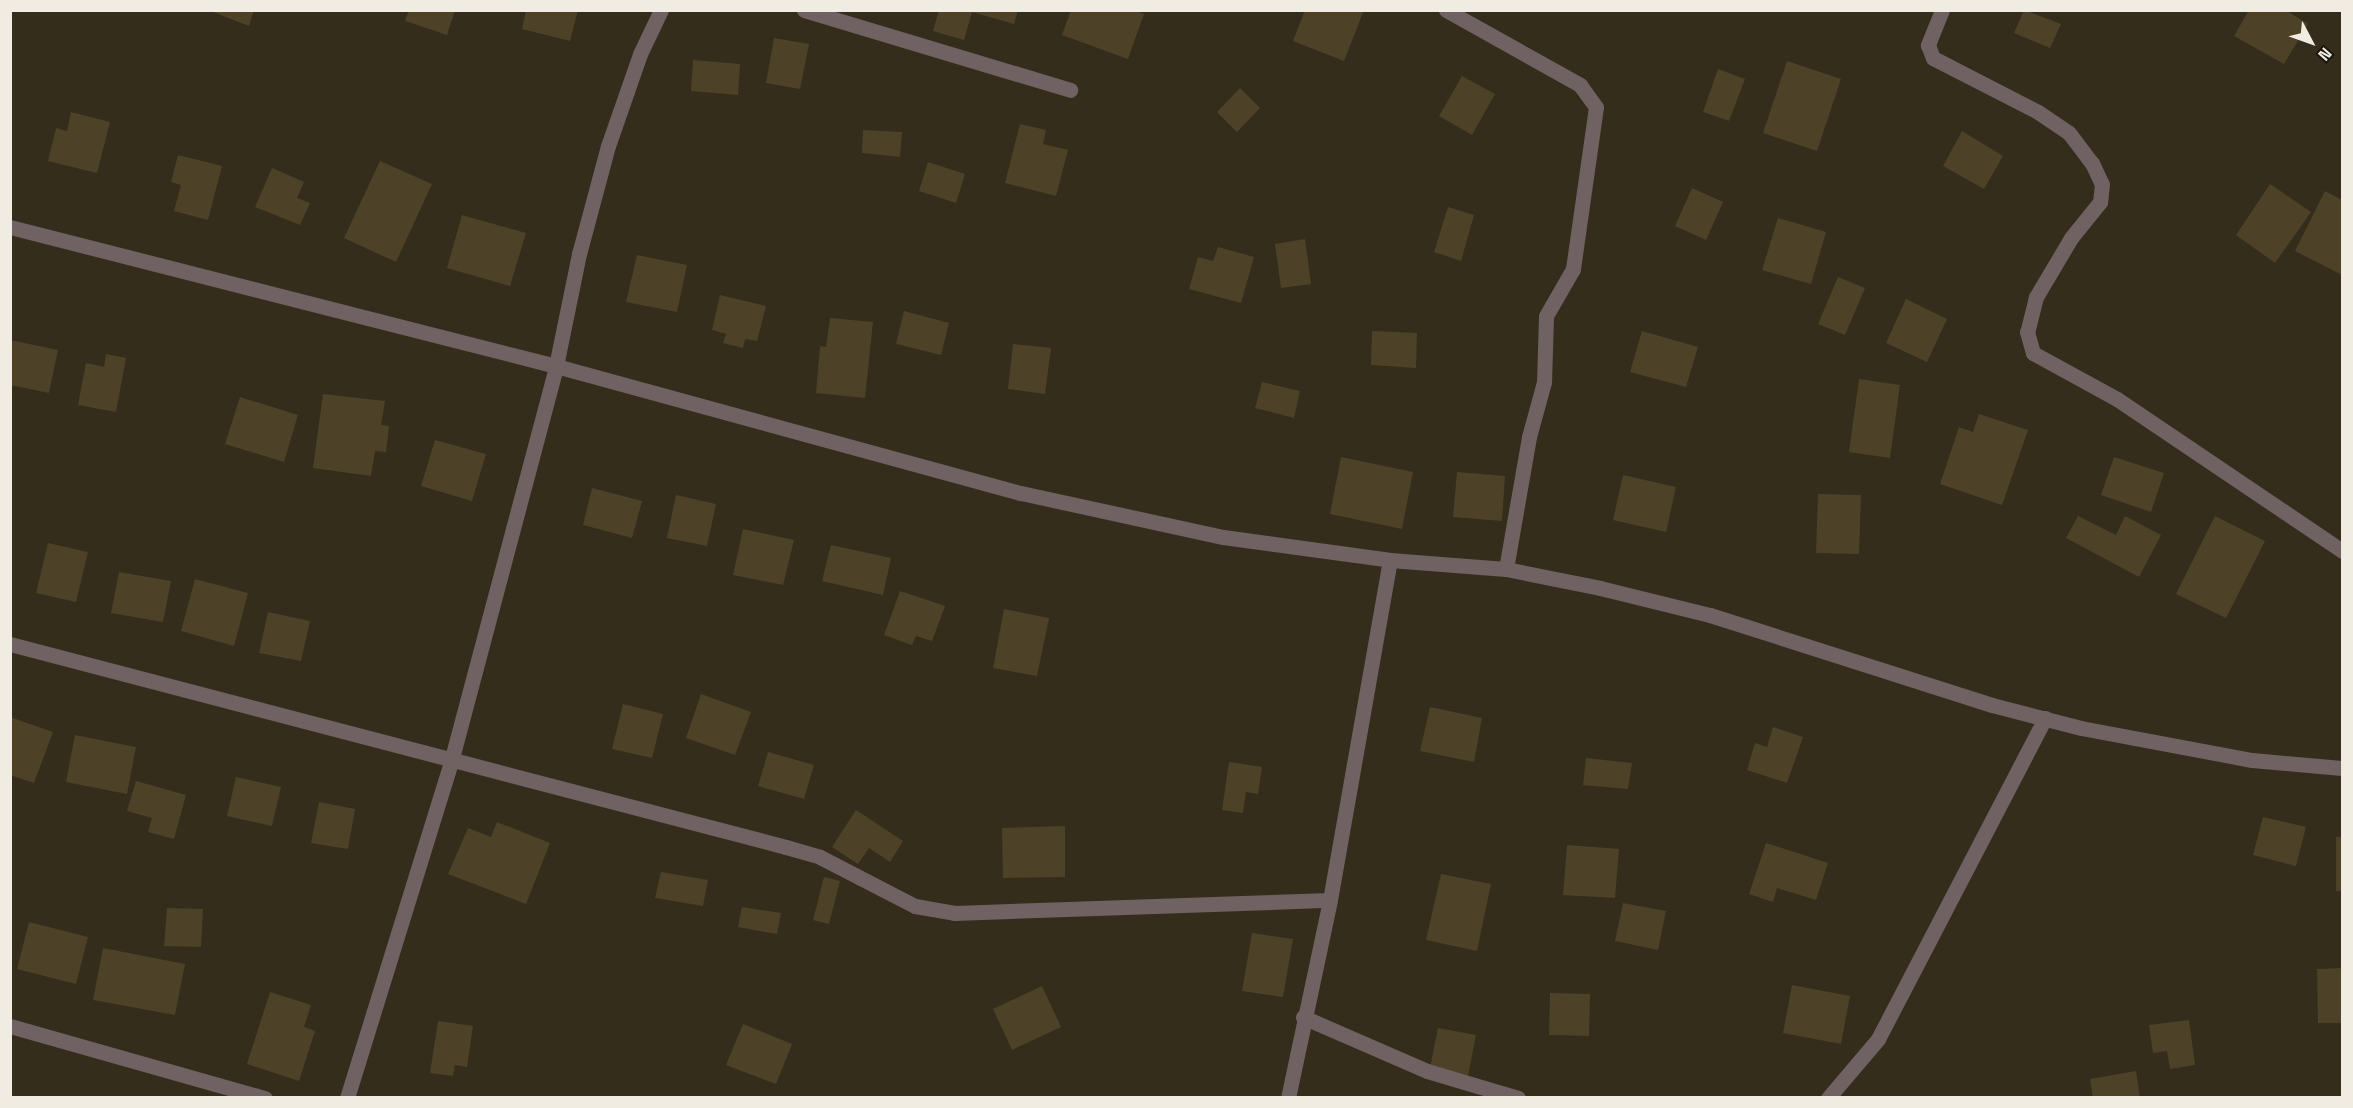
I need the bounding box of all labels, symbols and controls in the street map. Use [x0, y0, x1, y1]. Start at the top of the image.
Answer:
north arrow [2281, 12, 2341, 72]
text: N [2314, 43, 2336, 65]

